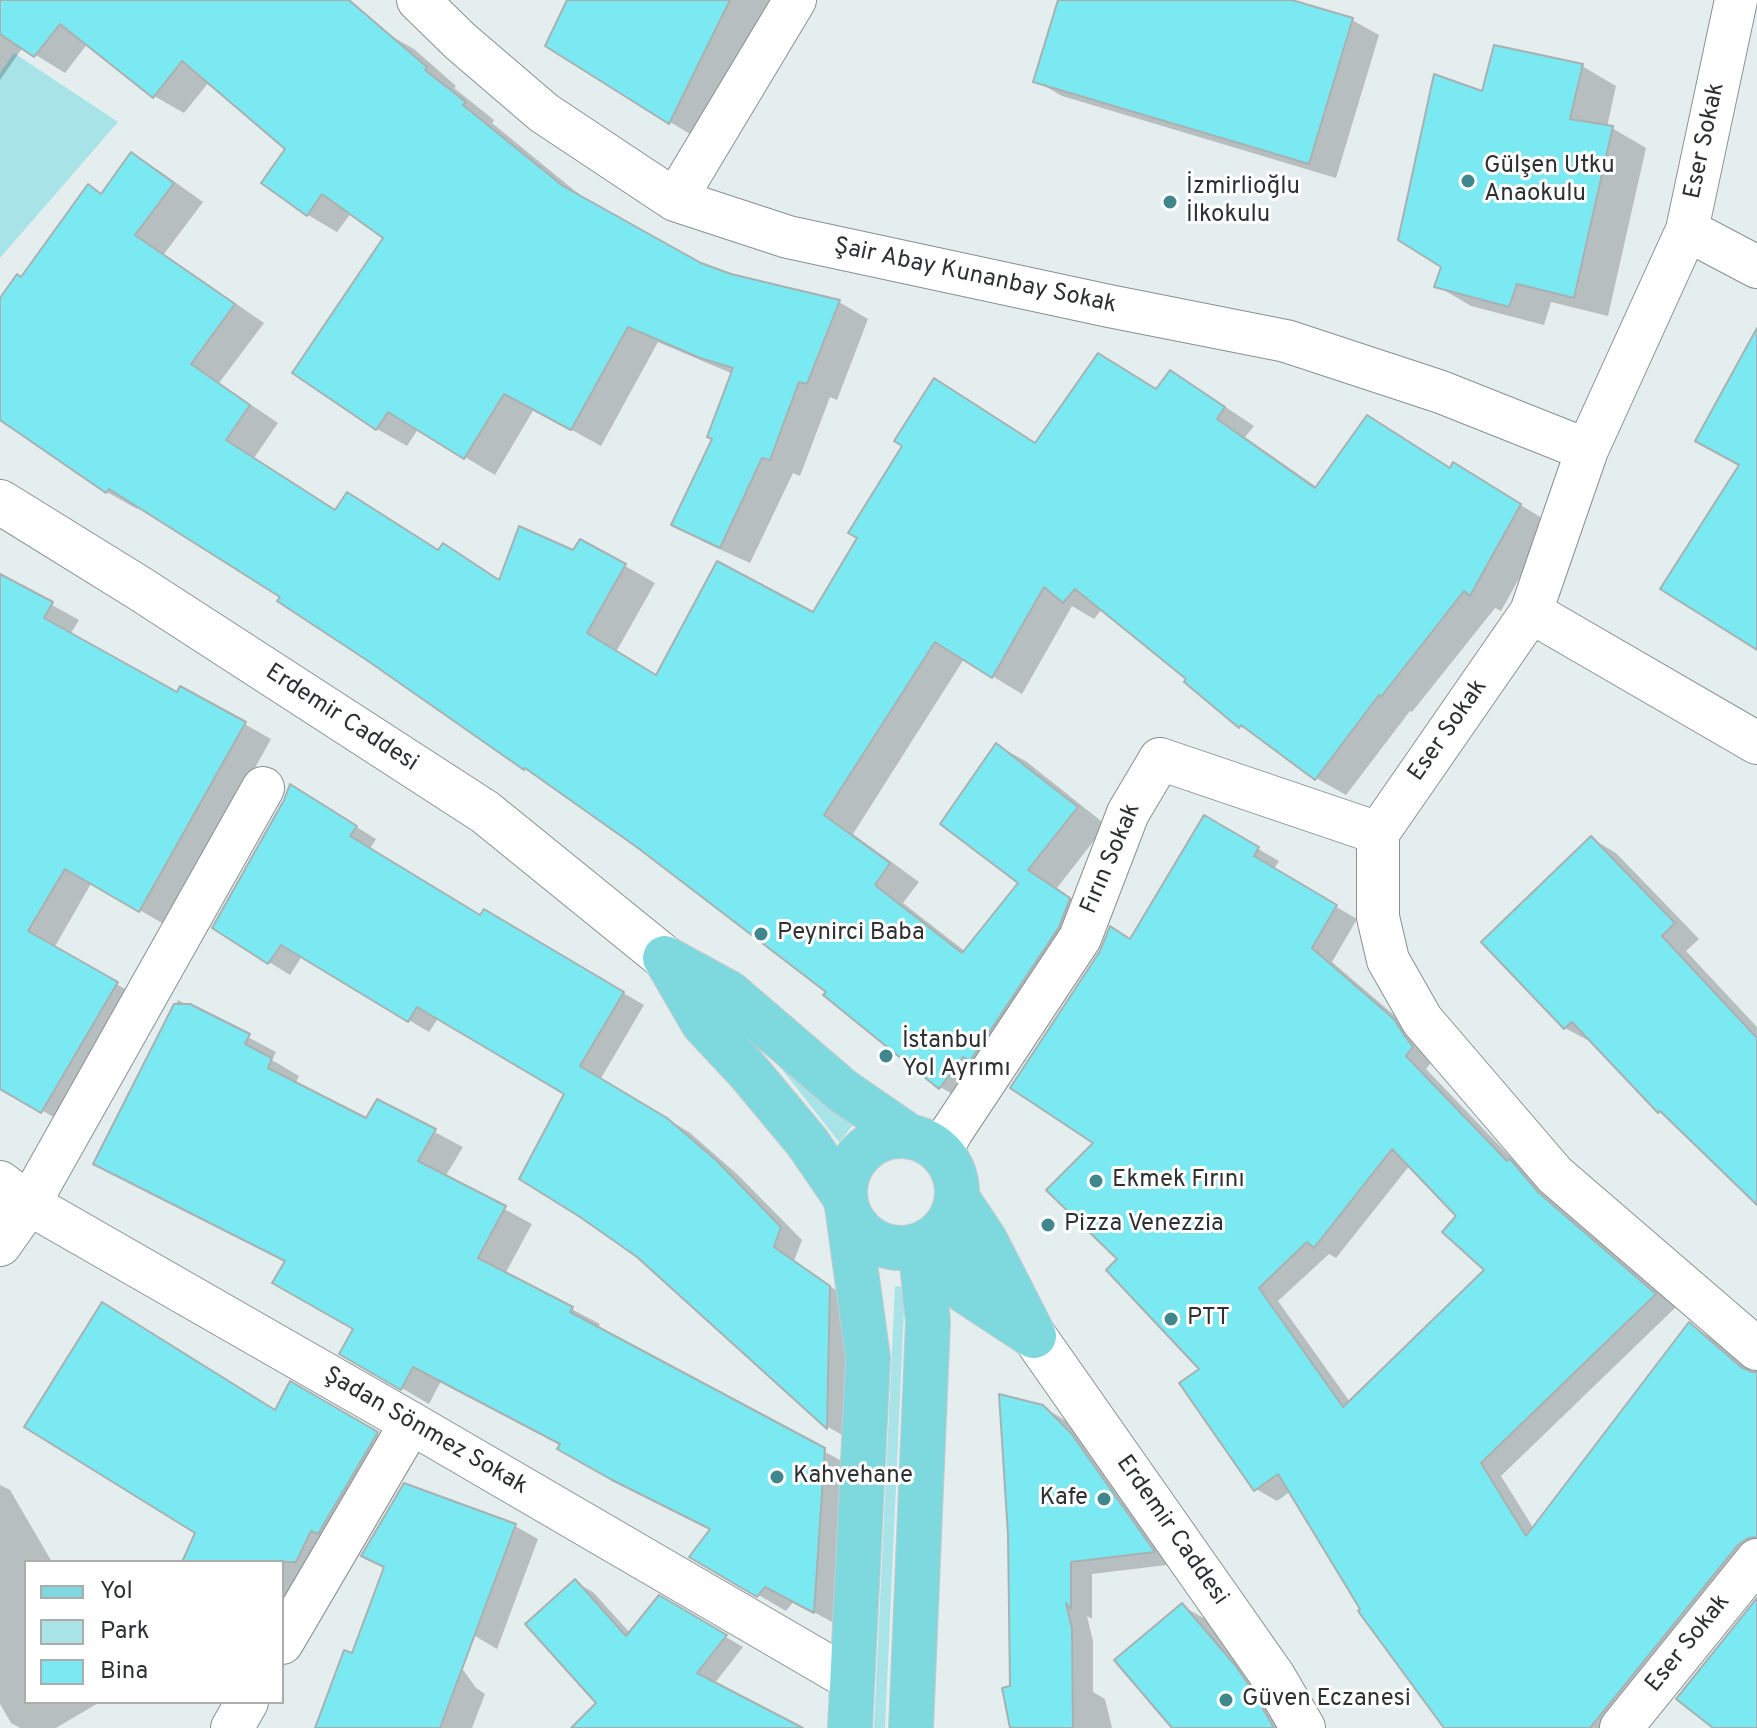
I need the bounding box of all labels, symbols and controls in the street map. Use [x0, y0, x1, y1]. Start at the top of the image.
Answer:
street label: Eser Sokak [1680, 80, 1732, 202]
place label: Gülşen Utku Anaokulu [1484, 153, 1615, 209]
marker: Gülşen Utku Anaokulu [1459, 172, 1477, 190]
place label: İzmirlioğlu İlkokulu [1186, 174, 1300, 230]
marker: İzmirlioğlu İlkokulu [1161, 193, 1179, 211]
street label: Şair Abay Kunanbay Sokak [831, 233, 1119, 321]
street label: Erdemir Caddesi [259, 659, 423, 779]
street label: Eser Sokak [1403, 674, 1495, 788]
street label: Fırın Sokak [1076, 799, 1148, 919]
place label: Peynirci Baba [777, 920, 925, 948]
marker: Peynirci Baba [752, 925, 770, 943]
place label: İstanbul Yol Ayrımı [902, 1028, 1011, 1084]
marker: İstanbul Yol Ayrımı [877, 1047, 895, 1065]
place label: Ekmek Fırını [1112, 1167, 1245, 1195]
marker: Ekmek Fırını [1087, 1172, 1105, 1190]
place label: Pizza Venezzia [1064, 1211, 1224, 1239]
marker: Pizza Venezzia [1039, 1216, 1057, 1234]
place label: PTT [1187, 1305, 1230, 1333]
marker: PTT [1162, 1310, 1180, 1328]
street label: Şadan Sönmez Sokak [318, 1362, 532, 1502]
street label: Erdemir Caddesi [1109, 1450, 1233, 1612]
place label: Kahvehane [793, 1463, 913, 1491]
marker: Kahvehane [768, 1468, 786, 1486]
place label: Kafe [1040, 1485, 1088, 1513]
marker: Kafe [1095, 1490, 1113, 1508]
legend [24, 1560, 284, 1704]
text: Yol [100, 1577, 133, 1607]
street label: Eser Sokak [1641, 1589, 1737, 1699]
text: Park [100, 1617, 150, 1647]
text: Bina [100, 1657, 148, 1687]
place label: Güven Eczanesi [1242, 1686, 1411, 1714]
marker: Güven Eczanesi [1217, 1691, 1235, 1709]

